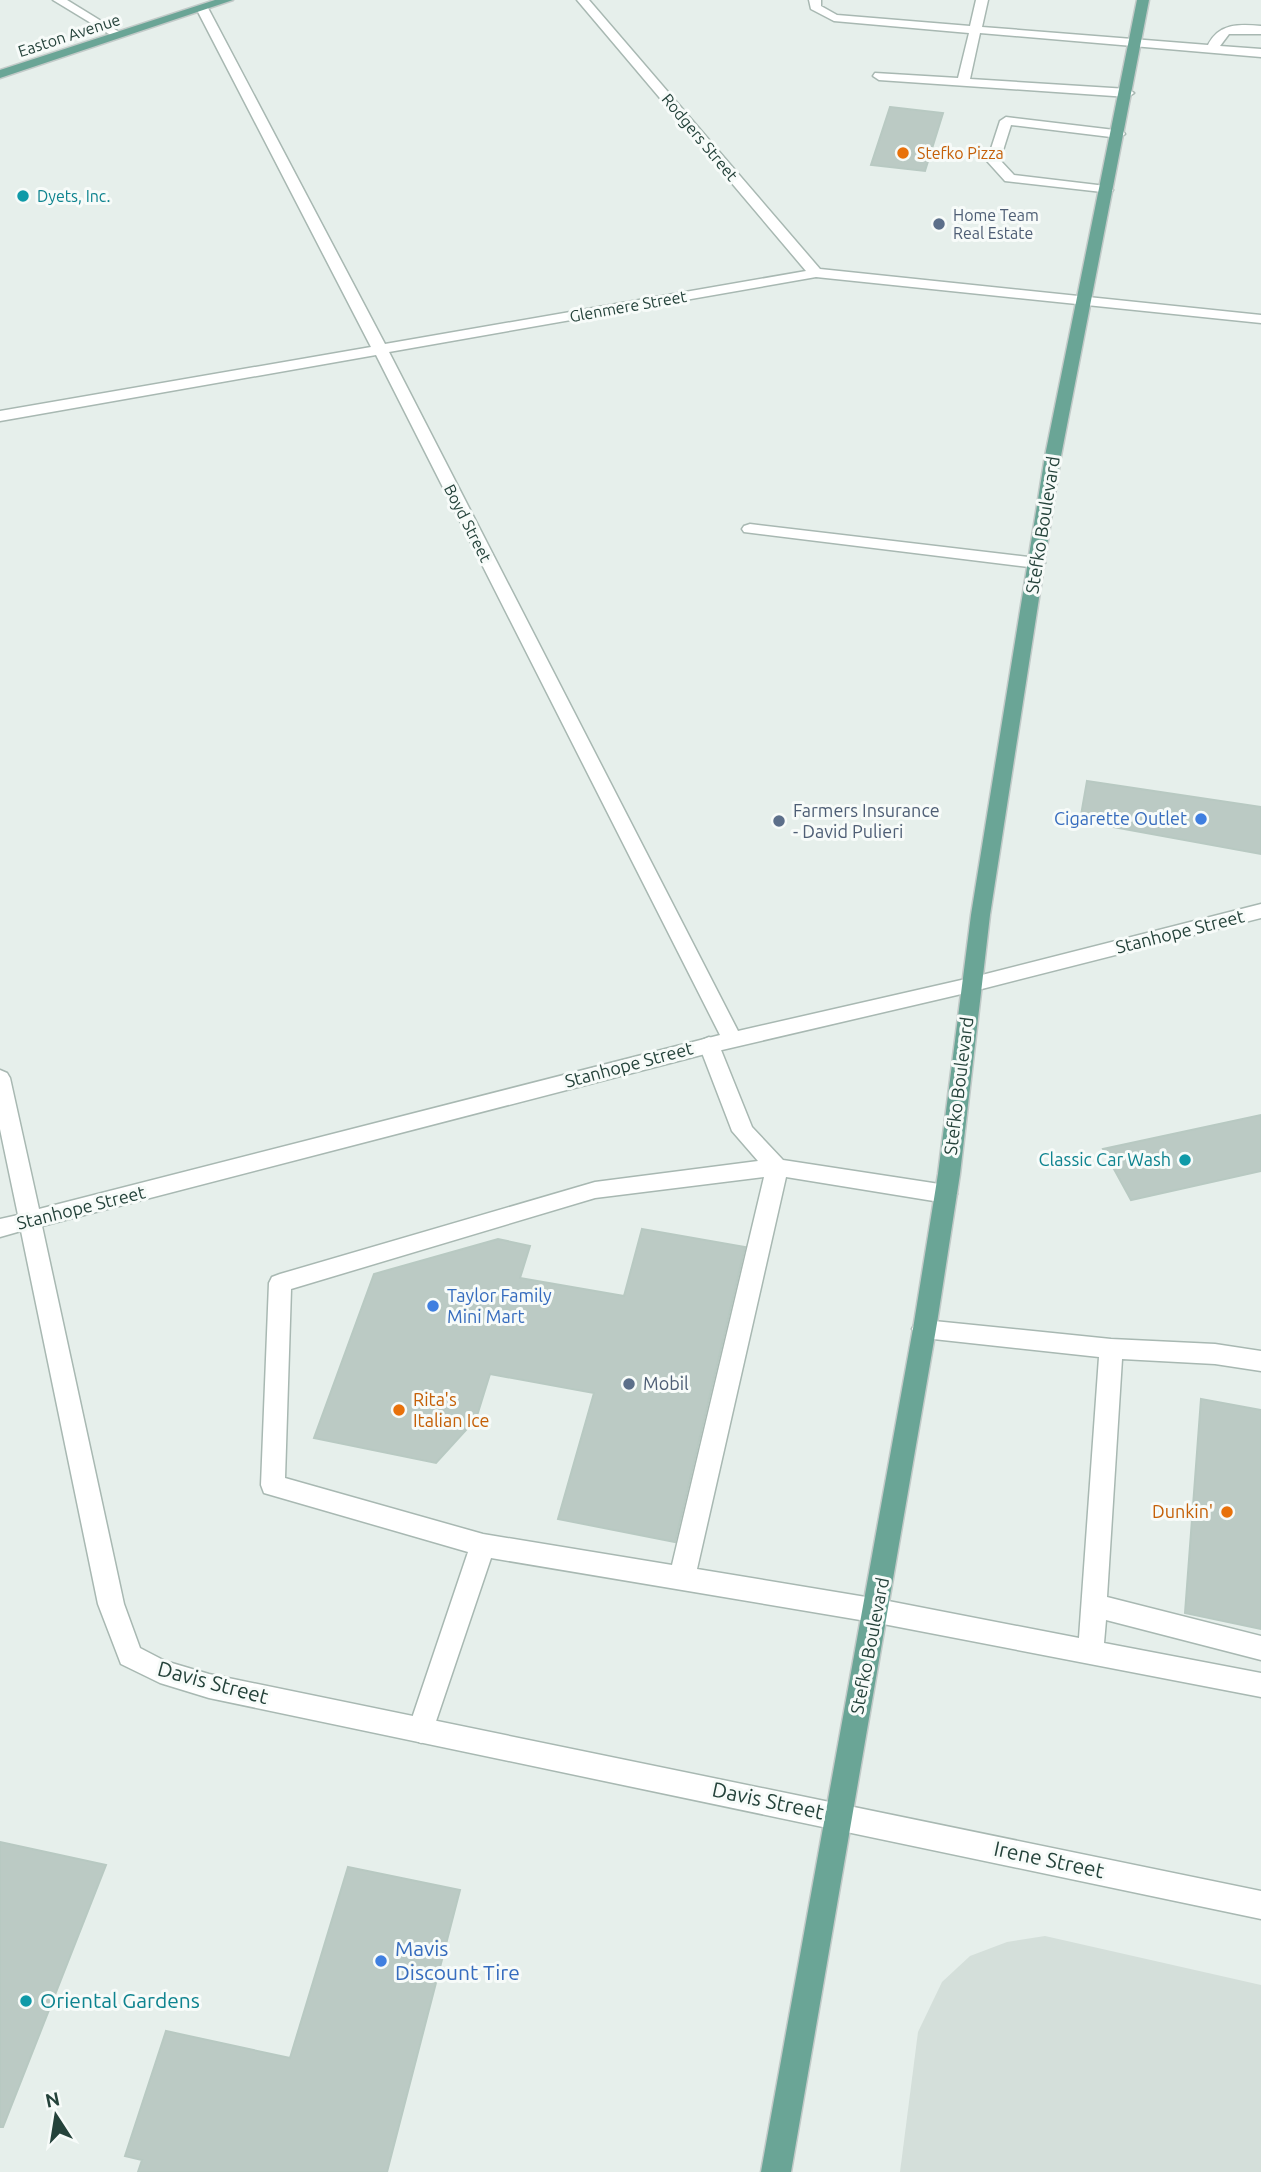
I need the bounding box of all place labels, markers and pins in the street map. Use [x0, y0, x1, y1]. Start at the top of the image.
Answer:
place label: Stefko Pizza [917, 144, 1004, 162]
marker: Stefko Pizza [895, 145, 911, 161]
place label: Dyets, Inc. [37, 187, 110, 205]
marker: Dyets, Inc. [15, 188, 31, 204]
place label: Home Team Real Estate [953, 206, 1039, 242]
marker: Home Team Real Estate [931, 216, 947, 232]
place label: Farmers Insurance - David Pulieri [793, 800, 940, 841]
place label: Cigarette Outlet [1054, 808, 1187, 828]
marker: Cigarette Outlet [1193, 811, 1209, 827]
marker: Farmers Insurance - David Pulieri [771, 813, 787, 829]
place label: Classic Car Wash [1039, 1149, 1171, 1169]
marker: Classic Car Wash [1177, 1152, 1193, 1168]
place label: Taylor Family Mini Mart [447, 1285, 552, 1326]
marker: Taylor Family Mini Mart [425, 1298, 441, 1314]
place label: Mobil [643, 1373, 689, 1393]
marker: Mobil [621, 1376, 637, 1392]
place label: Rita's Italian Ice [413, 1389, 490, 1430]
marker: Rita's Italian Ice [391, 1402, 407, 1418]
place label: Dunkin' [1152, 1501, 1213, 1521]
marker: Dunkin' [1219, 1504, 1235, 1520]
place label: Mavis Discount Tire [395, 1936, 520, 1984]
marker: Mavis Discount Tire [373, 1953, 389, 1969]
place label: Oriental Gardens [40, 1988, 200, 2012]
marker: Oriental Gardens [18, 1993, 34, 2009]

